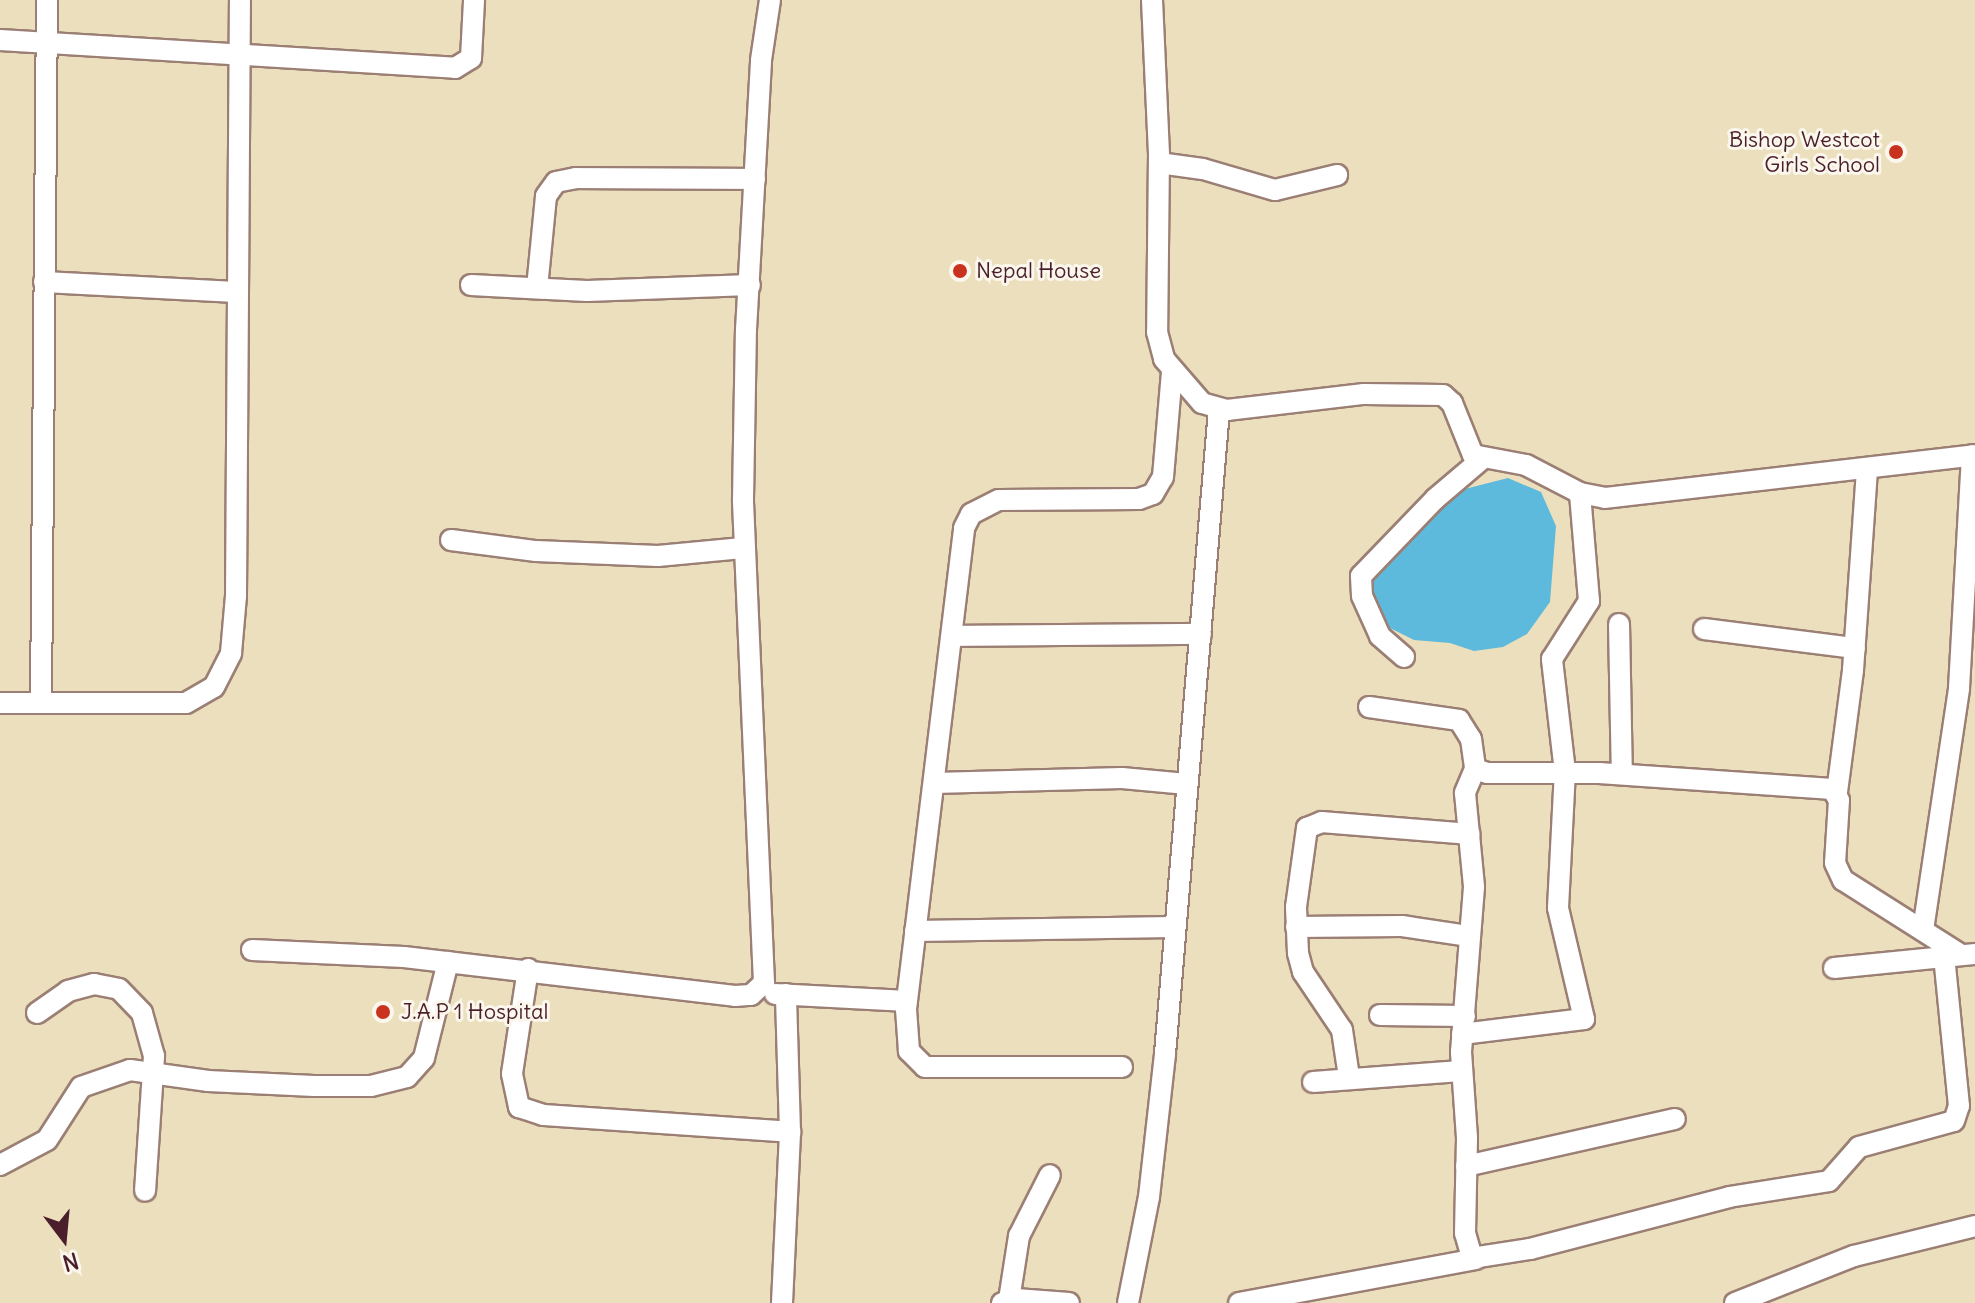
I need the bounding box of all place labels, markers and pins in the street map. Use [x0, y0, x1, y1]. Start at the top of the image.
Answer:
place label: Bishop Westcot Girls School [1729, 126, 1880, 178]
marker: Bishop Westcot Girls School [1887, 143, 1905, 161]
place label: Nepal House [976, 258, 1101, 284]
marker: Nepal House [951, 262, 969, 280]
place label: J.A.P 1 Hospital [401, 999, 548, 1025]
marker: J.A.P 1 Hospital [372, 1001, 394, 1023]

